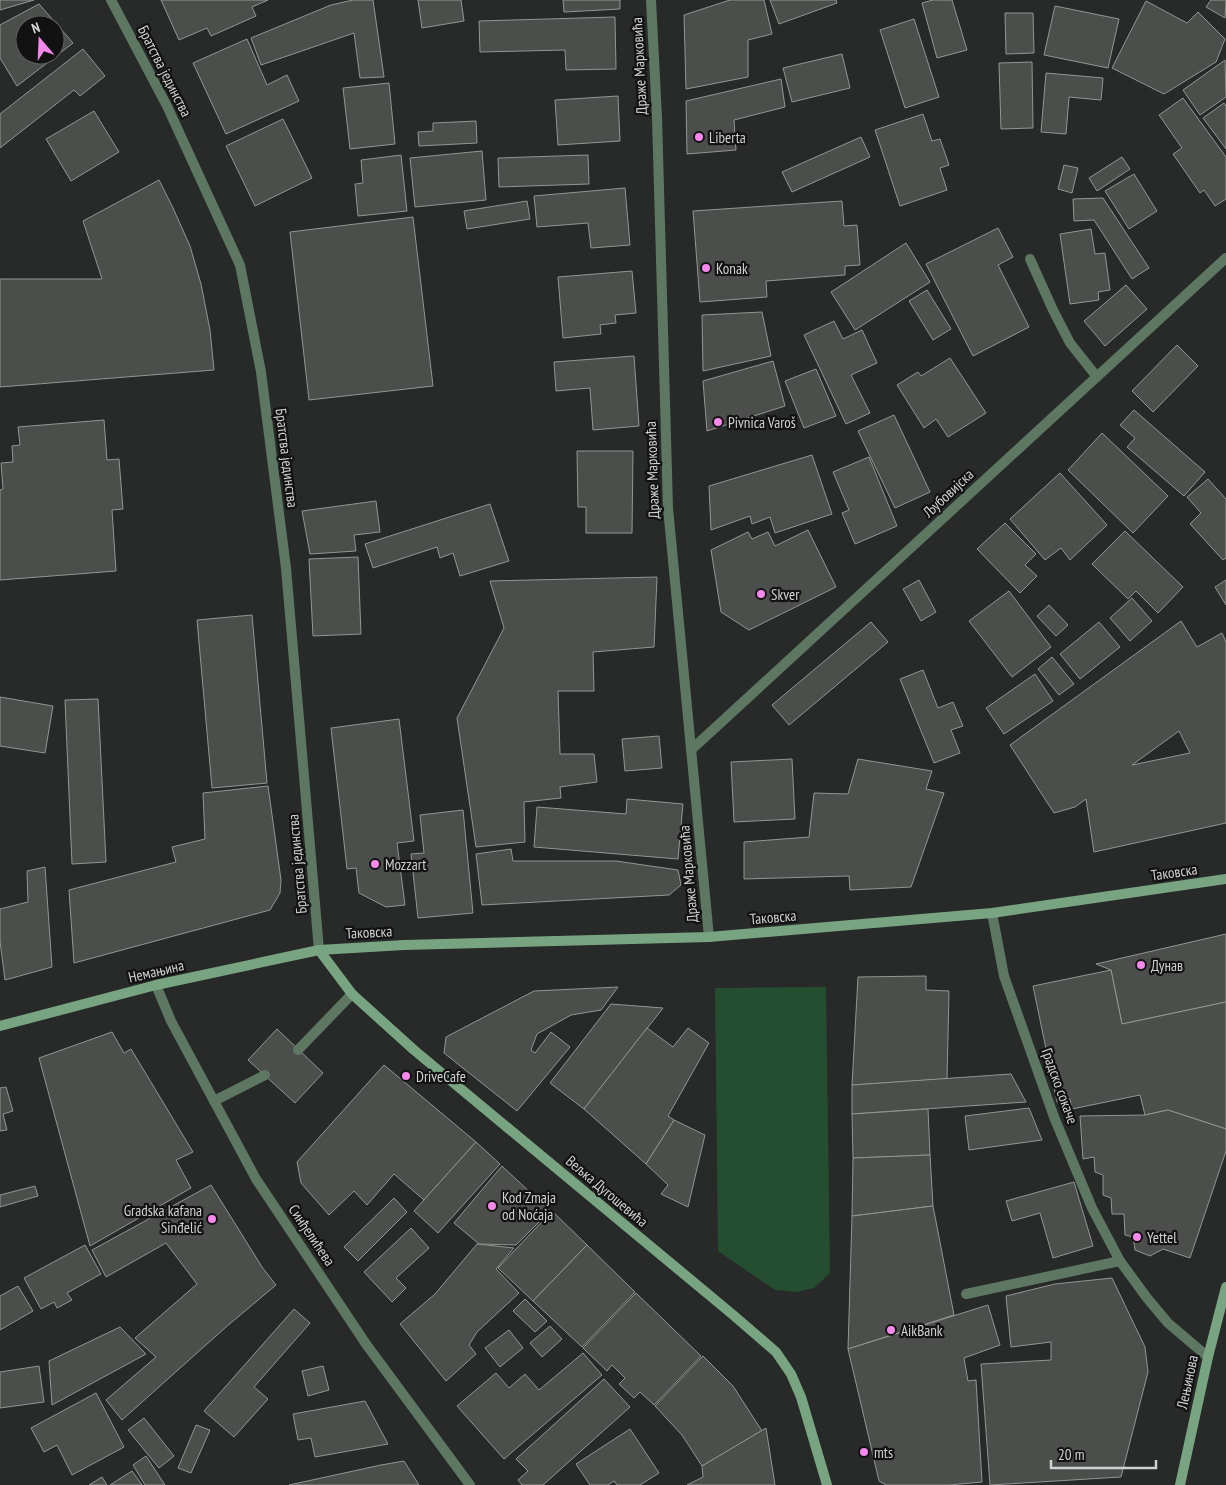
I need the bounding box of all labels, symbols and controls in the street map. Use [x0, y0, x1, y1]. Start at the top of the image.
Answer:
north arrow [15, 15, 65, 65]
street label: Драже Марковића [627, 17, 651, 115]
text: N [29, 18, 42, 37]
street label: Братства јединства [134, 22, 196, 120]
place label: Liberta [709, 128, 746, 147]
marker: Liberta [693, 131, 705, 143]
place label: Konak [716, 259, 748, 278]
marker: Konak [700, 262, 712, 274]
street label: Братства јединства [271, 407, 303, 509]
place label: Pivnica Varoš [728, 413, 796, 432]
marker: Pivnica Varoš [712, 416, 724, 428]
street label: Драже Марковића [641, 421, 663, 519]
street label: Љубовијска [918, 465, 977, 522]
place label: Skver [771, 585, 800, 604]
marker: Skver [755, 588, 767, 600]
street label: Братства јединства [283, 813, 311, 915]
street label: Драже Марковића [674, 825, 702, 923]
place label: Mozzart [385, 855, 426, 874]
marker: Mozzart [369, 858, 381, 870]
street label: Таковска [1150, 859, 1198, 885]
street label: Таковска [749, 906, 797, 928]
street label: Таковска [345, 921, 393, 943]
street label: Немањина [126, 955, 186, 987]
place label: Дунав [1151, 956, 1183, 975]
marker: Дунав [1135, 959, 1147, 971]
street label: Градско сокаче [1038, 1045, 1082, 1127]
place label: DriveCafe [416, 1067, 466, 1086]
marker: DriveCafe [400, 1070, 412, 1082]
street label: Вељка Дугошевића [562, 1151, 652, 1231]
place label: Kod Zmaja od Noćaja [502, 1188, 556, 1224]
marker: Kod Zmaja od Noćaja [486, 1200, 498, 1212]
place label: Gradska kafana Sinđelić [124, 1201, 203, 1237]
street label: Синђелићева [285, 1201, 339, 1269]
marker: Gradska kafana Sinđelić [206, 1213, 218, 1225]
place label: Yettel [1147, 1228, 1177, 1247]
marker: Yettel [1131, 1231, 1143, 1243]
place label: AikBank [901, 1321, 943, 1340]
marker: AikBank [885, 1324, 897, 1336]
street label: Лењинова [1172, 1353, 1202, 1412]
scale bar [1051, 1438, 1156, 1470]
place label: mts [874, 1443, 893, 1462]
text: 20 m [1058, 1445, 1084, 1464]
marker: mts [858, 1446, 870, 1458]

